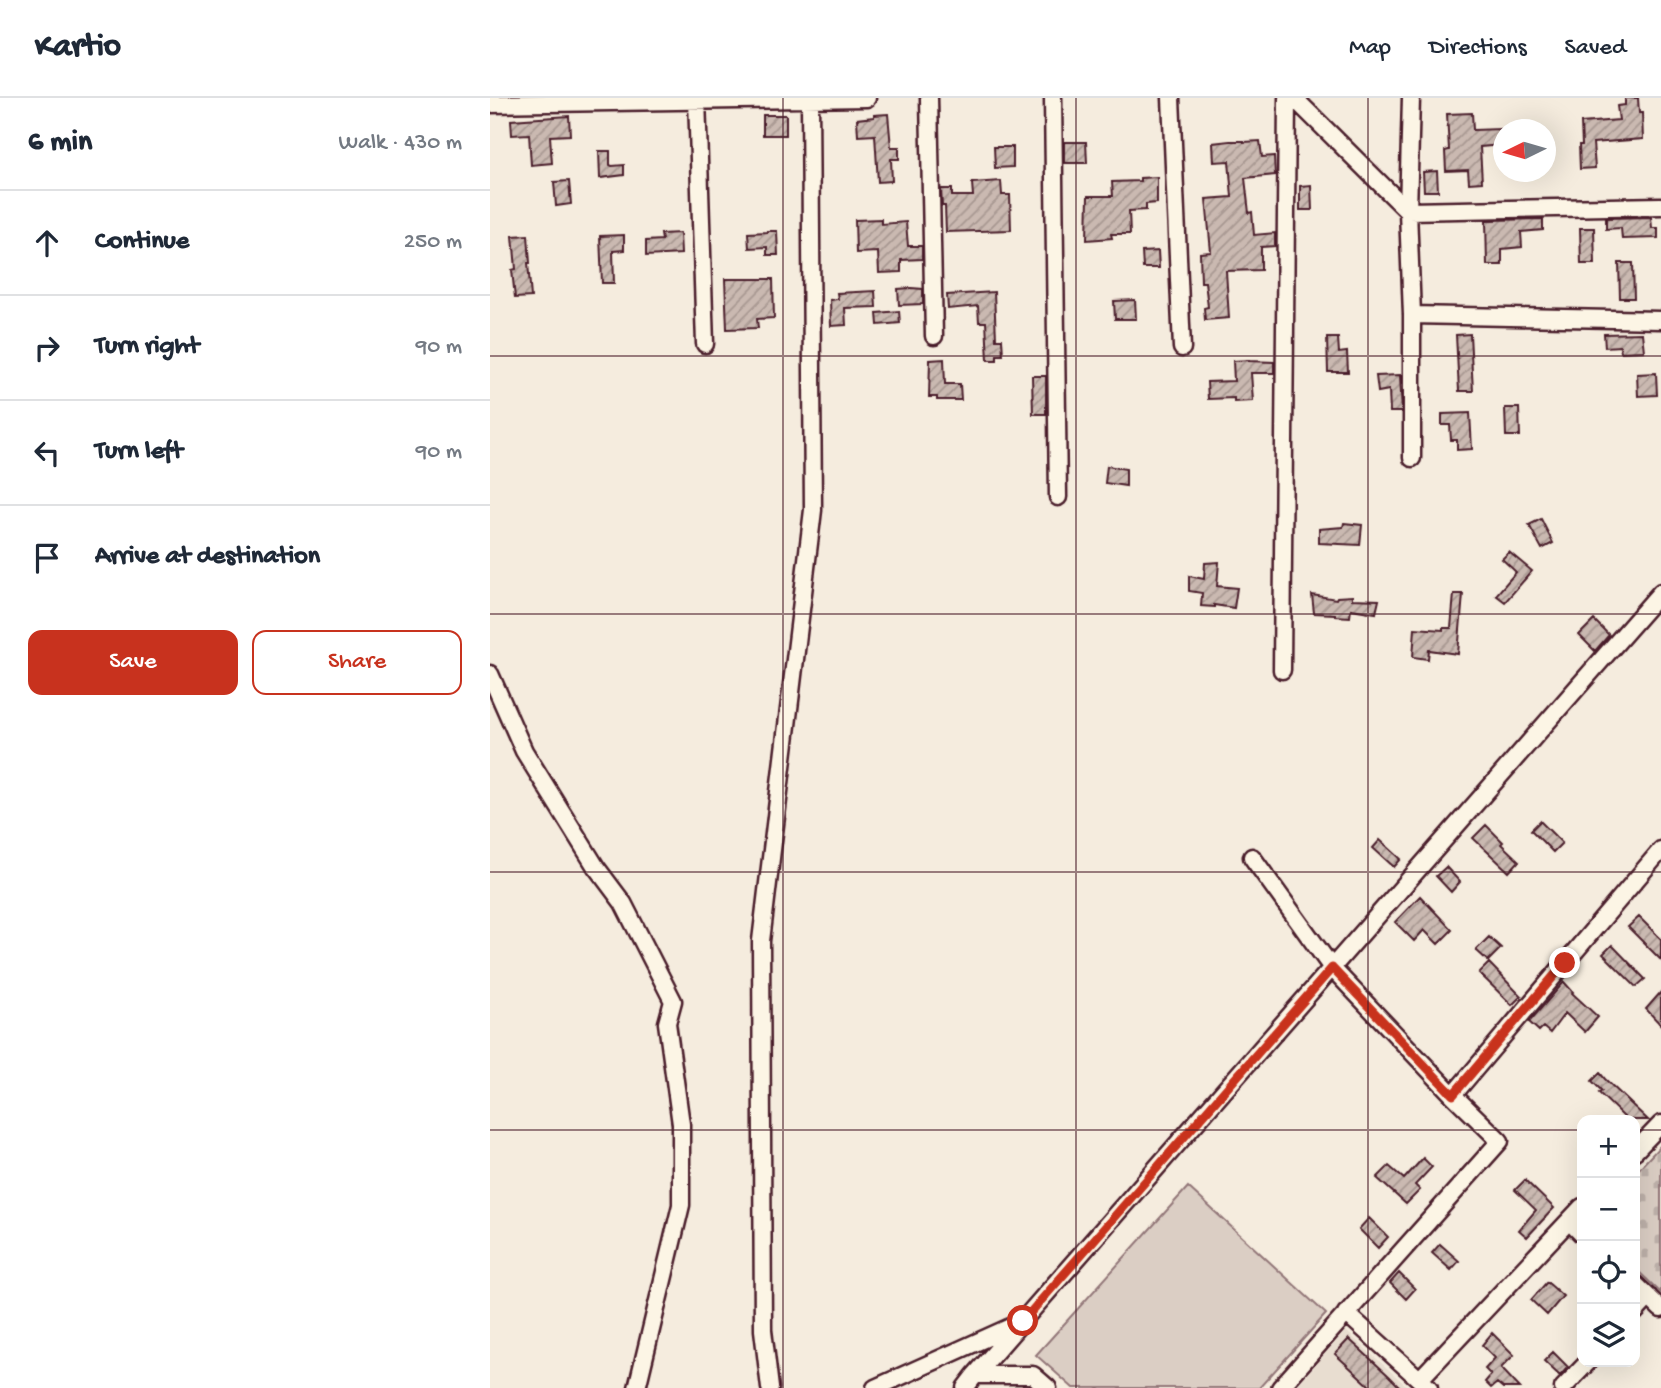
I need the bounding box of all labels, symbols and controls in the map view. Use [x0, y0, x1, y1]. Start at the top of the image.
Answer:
text: Kartio [35, 29, 121, 67]
text: Map [1349, 34, 1391, 63]
text: Directions [1429, 34, 1527, 63]
text: Saved [1565, 34, 1626, 63]
north arrow [1493, 119, 1556, 182]
text: 6 min [28, 126, 92, 161]
text: Walk · 430 m [339, 130, 462, 157]
icon: ahead [28, 224, 66, 262]
text: Continue [95, 227, 189, 258]
text: 250 m [404, 229, 462, 256]
icon: right [28, 329, 66, 367]
text: Turn right [95, 332, 199, 363]
text: 90 m [416, 334, 462, 361]
icon: left [28, 434, 66, 472]
text: Turn left [95, 437, 183, 468]
text: 90 m [416, 439, 462, 466]
icon: arrive [28, 539, 66, 577]
text: Arrive at destination [95, 542, 320, 573]
button: Save [28, 630, 238, 695]
button: Share [252, 630, 462, 695]
route end [1549, 947, 1580, 978]
map controls [1577, 1115, 1640, 1367]
button: + [1577, 1115, 1640, 1178]
button: − [1577, 1178, 1640, 1241]
button: locate [1577, 1241, 1640, 1304]
button: layers [1577, 1304, 1640, 1367]
route start [1007, 1305, 1038, 1336]

